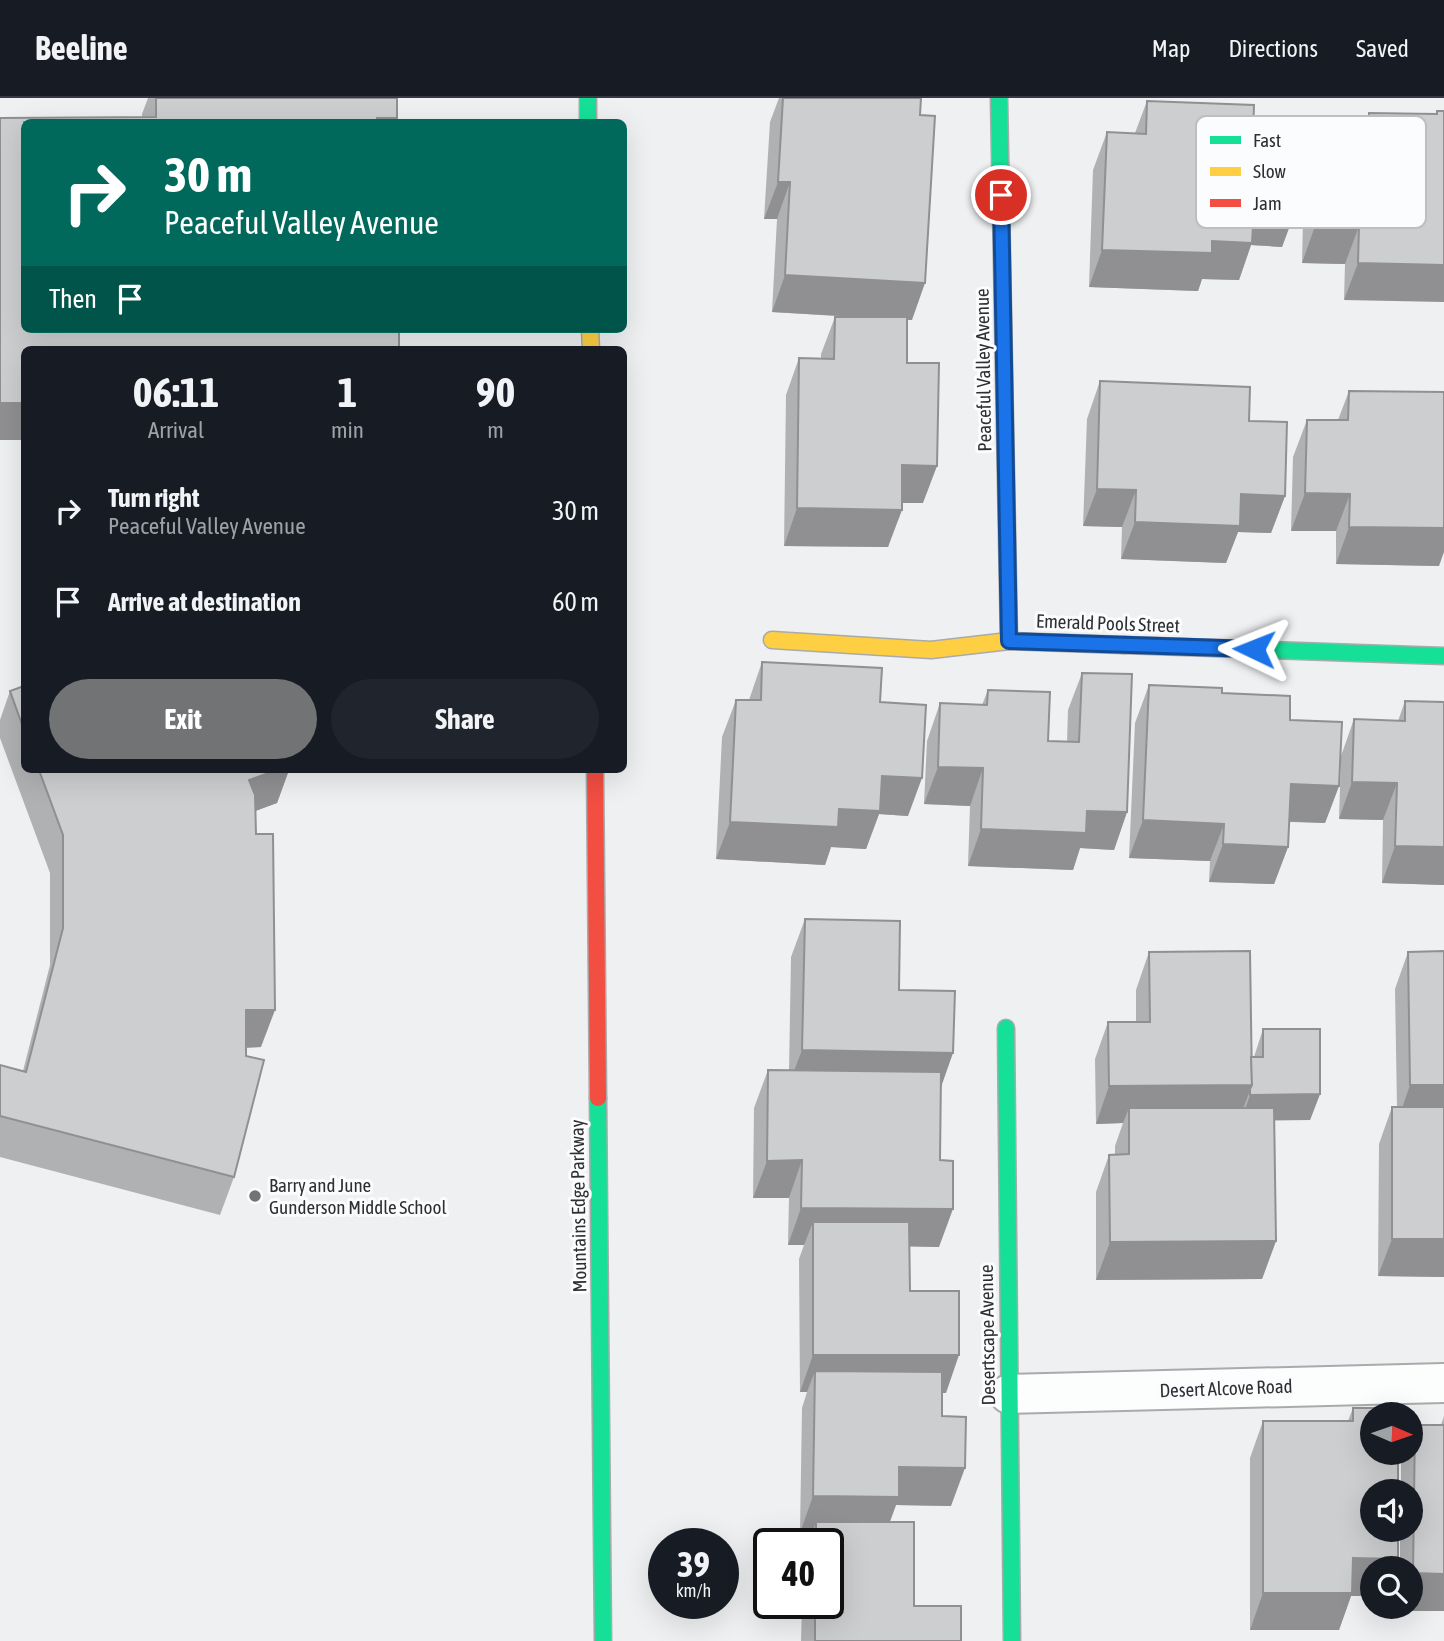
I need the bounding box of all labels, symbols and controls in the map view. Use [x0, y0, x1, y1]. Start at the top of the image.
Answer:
text: Beeline [35, 29, 128, 67]
text: Map [1152, 35, 1190, 62]
text: Directions [1228, 35, 1318, 62]
text: Saved [1356, 35, 1409, 62]
legend [1196, 116, 1426, 228]
text: Fast [1253, 129, 1281, 151]
text: 30 m [164, 146, 252, 202]
icon: right [49, 147, 140, 238]
text: Slow [1253, 160, 1287, 182]
pin [971, 165, 1031, 225]
icon: arrive [982, 176, 1020, 214]
text: Jam [1253, 192, 1282, 214]
text: Peaceful Valley Avenue [164, 204, 439, 241]
icon: arrive [111, 280, 149, 318]
text: Then [49, 284, 97, 314]
street label: Peaceful Valley Avenue [971, 288, 995, 452]
text: 06:11 [133, 368, 219, 416]
text: 1 [338, 368, 357, 416]
text: 90 [476, 368, 515, 416]
text: Arrival [148, 417, 204, 443]
text: min [331, 417, 364, 443]
text: m [487, 417, 504, 443]
text: Turn right [108, 483, 199, 513]
icon: right [49, 492, 87, 530]
text: 30 m [552, 496, 599, 526]
text: Peaceful Valley Avenue [108, 513, 306, 539]
icon: arrive [49, 583, 87, 621]
text: Arrive at destination [108, 587, 301, 617]
text: 60 m [552, 587, 599, 617]
street label: Emerald Pools Street [1036, 609, 1180, 637]
position arrow [1217, 612, 1291, 686]
button: Exit [49, 679, 317, 759]
button: Share [331, 679, 599, 759]
street label: Mountains Edge Parkway [565, 1119, 591, 1293]
place label: Barry and June Gunderson Middle School [269, 1174, 446, 1218]
marker: Barry and June Gunderson Middle School [247, 1188, 263, 1204]
street label: Desertscape Avenue [975, 1264, 999, 1406]
street label: Desert Alcove Road [1159, 1375, 1293, 1401]
north arrow [1360, 1402, 1423, 1465]
map controls [1360, 1402, 1423, 1619]
button: sound [1360, 1479, 1423, 1542]
speed limit sign: 40 [753, 1528, 844, 1619]
text: 39 [677, 1544, 710, 1584]
button: search [1360, 1556, 1423, 1619]
text: km/h [676, 1580, 711, 1601]

